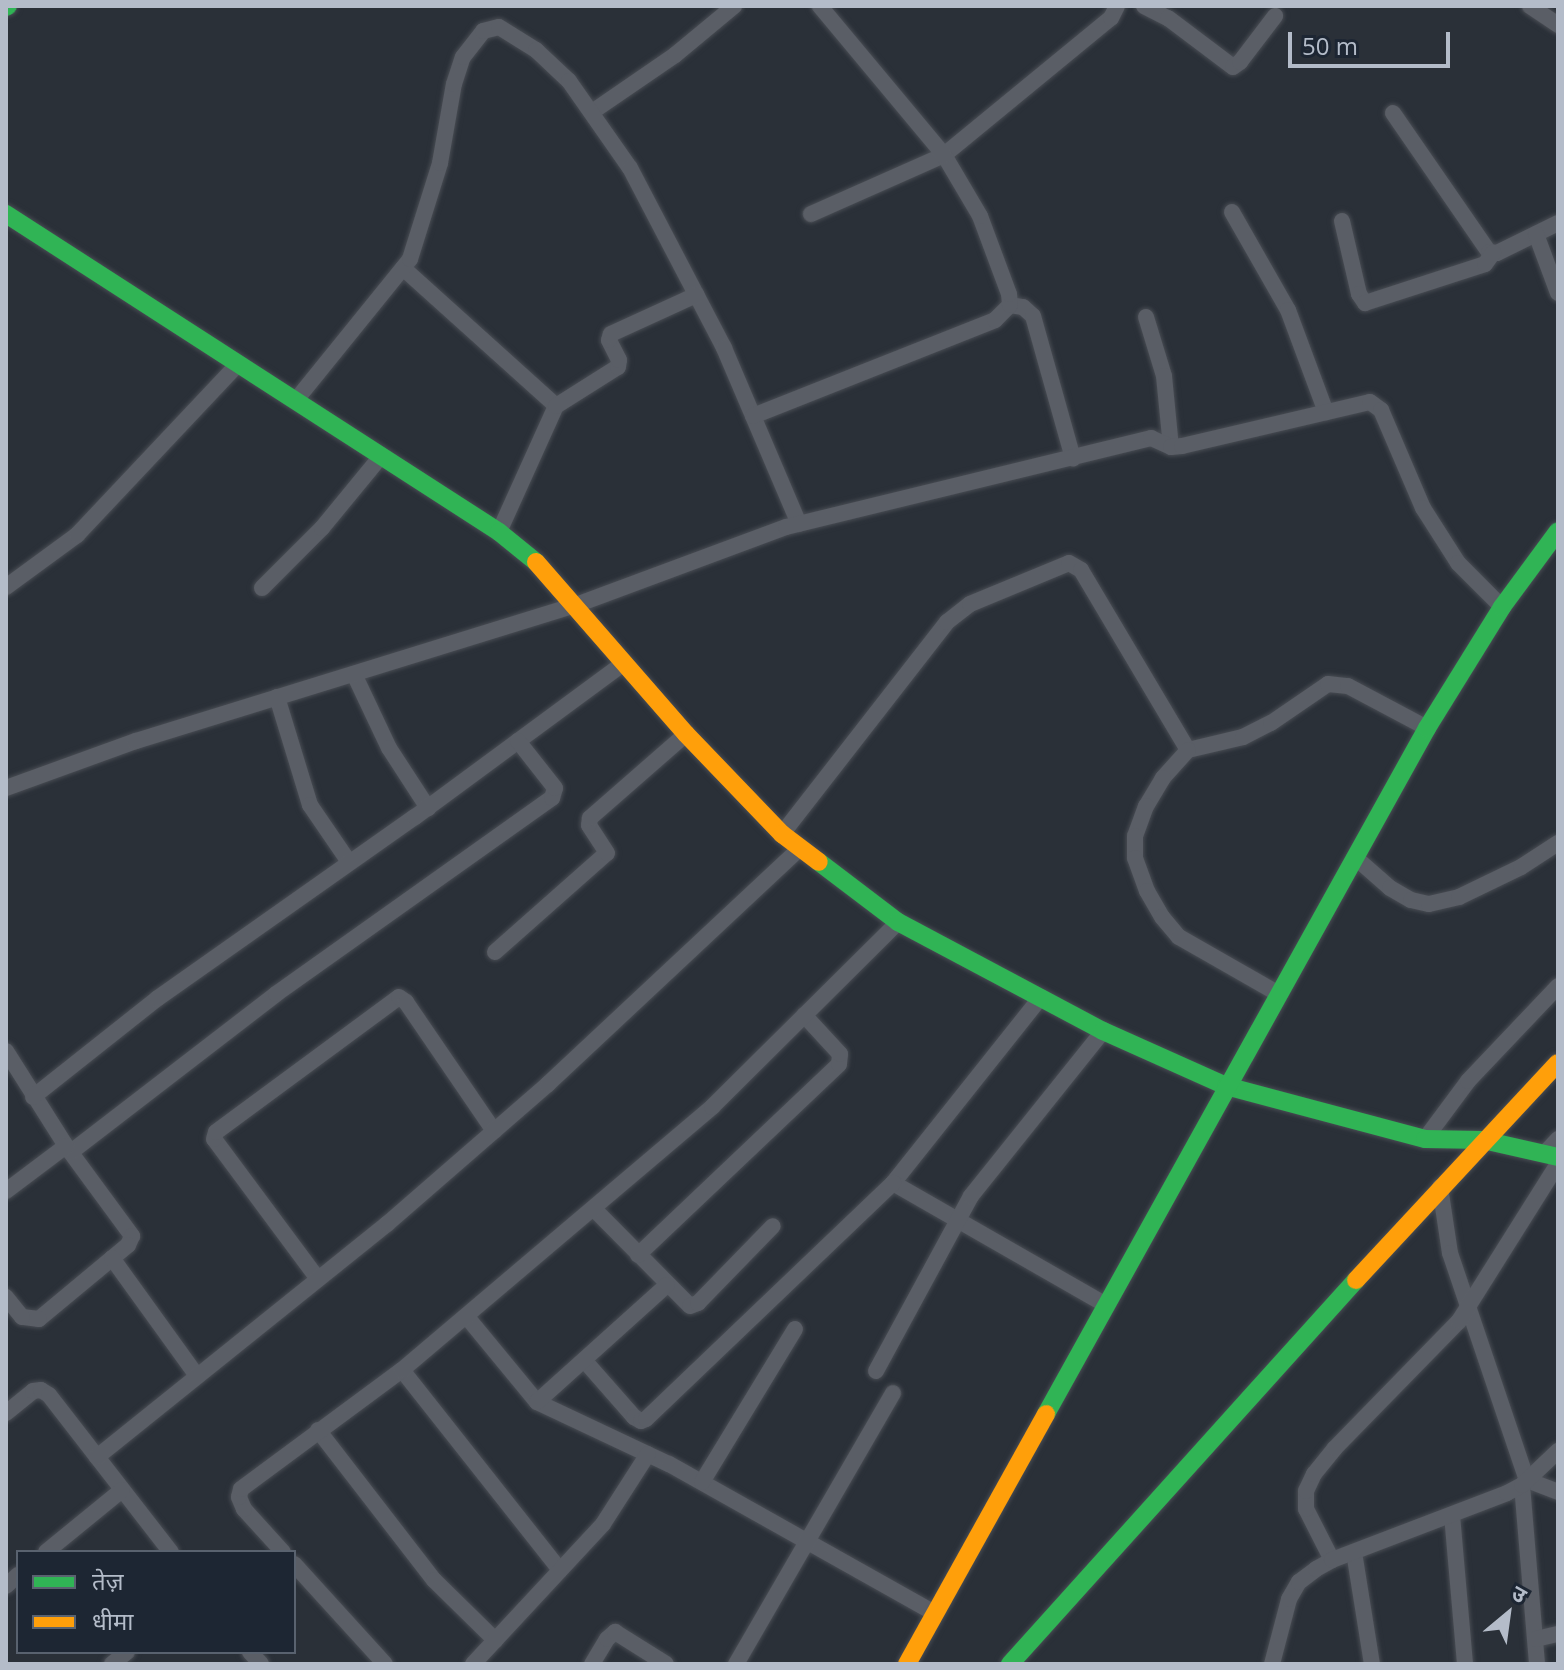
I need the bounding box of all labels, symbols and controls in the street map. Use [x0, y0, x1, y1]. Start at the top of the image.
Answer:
scale bar [1292, 16, 1454, 66]
text: 50 m [1302, 29, 1358, 62]
legend [16, 1550, 296, 1654]
text: तेज़ [92, 1564, 124, 1597]
north arrow [1468, 1574, 1548, 1654]
text: उ [1507, 1577, 1533, 1609]
text: धीमा [92, 1604, 134, 1637]

